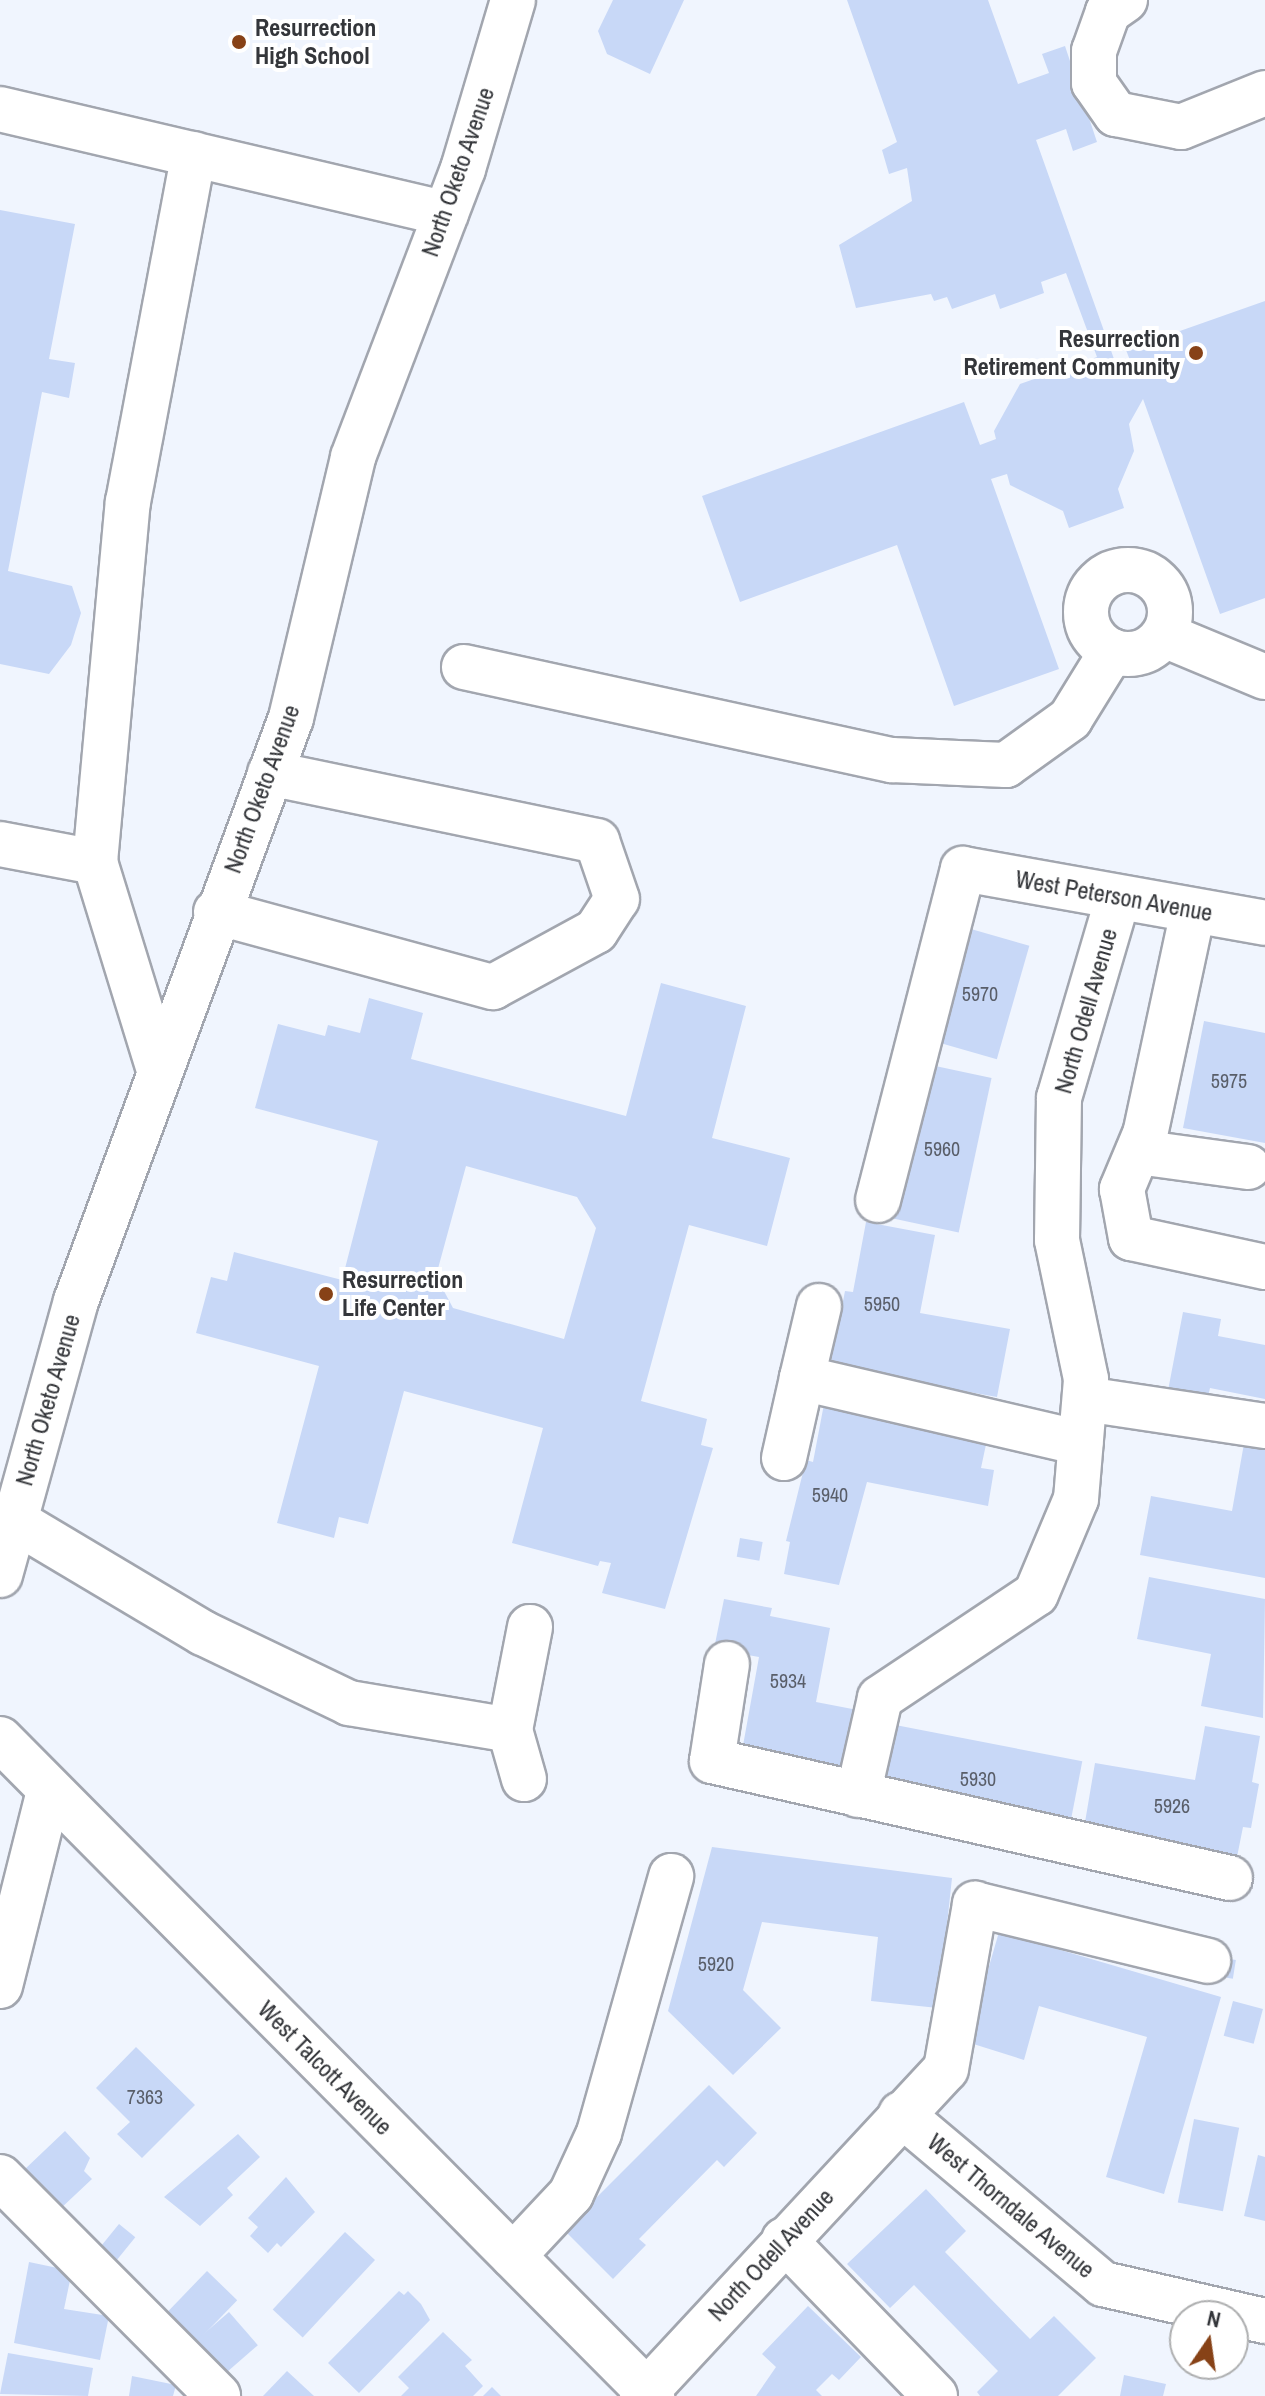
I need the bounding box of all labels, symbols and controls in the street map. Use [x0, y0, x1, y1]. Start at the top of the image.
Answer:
place label: Resurrection High School [255, 14, 376, 70]
marker: Resurrection High School [230, 33, 248, 51]
street label: North Oketo Avenue [415, 83, 501, 261]
place label: Resurrection Retirement Community [963, 325, 1180, 381]
marker: Resurrection Retirement Community [1187, 344, 1205, 362]
street label: North Oketo Avenue [218, 700, 306, 878]
street label: West Peterson Avenue [1013, 864, 1215, 928]
street label: North Odell Avenue [1049, 925, 1123, 1097]
house number: 5970 [962, 981, 998, 1005]
house number: 5975 [1211, 1068, 1247, 1092]
house number: 5960 [924, 1136, 960, 1160]
place label: Resurrection Life Center [342, 1266, 463, 1322]
marker: Resurrection Life Center [317, 1285, 335, 1303]
house number: 5950 [864, 1291, 900, 1315]
street label: North Oketo Avenue [10, 1310, 86, 1490]
house number: 5940 [812, 1482, 848, 1506]
house number: 5934 [770, 1668, 806, 1692]
house number: 5930 [960, 1766, 996, 1790]
house number: 5926 [1154, 1793, 1190, 1817]
house number: 5920 [698, 1951, 734, 1975]
street label: West Talcott Avenue [251, 1994, 399, 2142]
house number: 7363 [127, 2084, 163, 2108]
street label: West Thorndale Avenue [921, 2127, 1101, 2285]
street label: North Odell Avenue [702, 2182, 840, 2328]
north arrow [1169, 2300, 1249, 2380]
text: N [1204, 2302, 1224, 2335]

